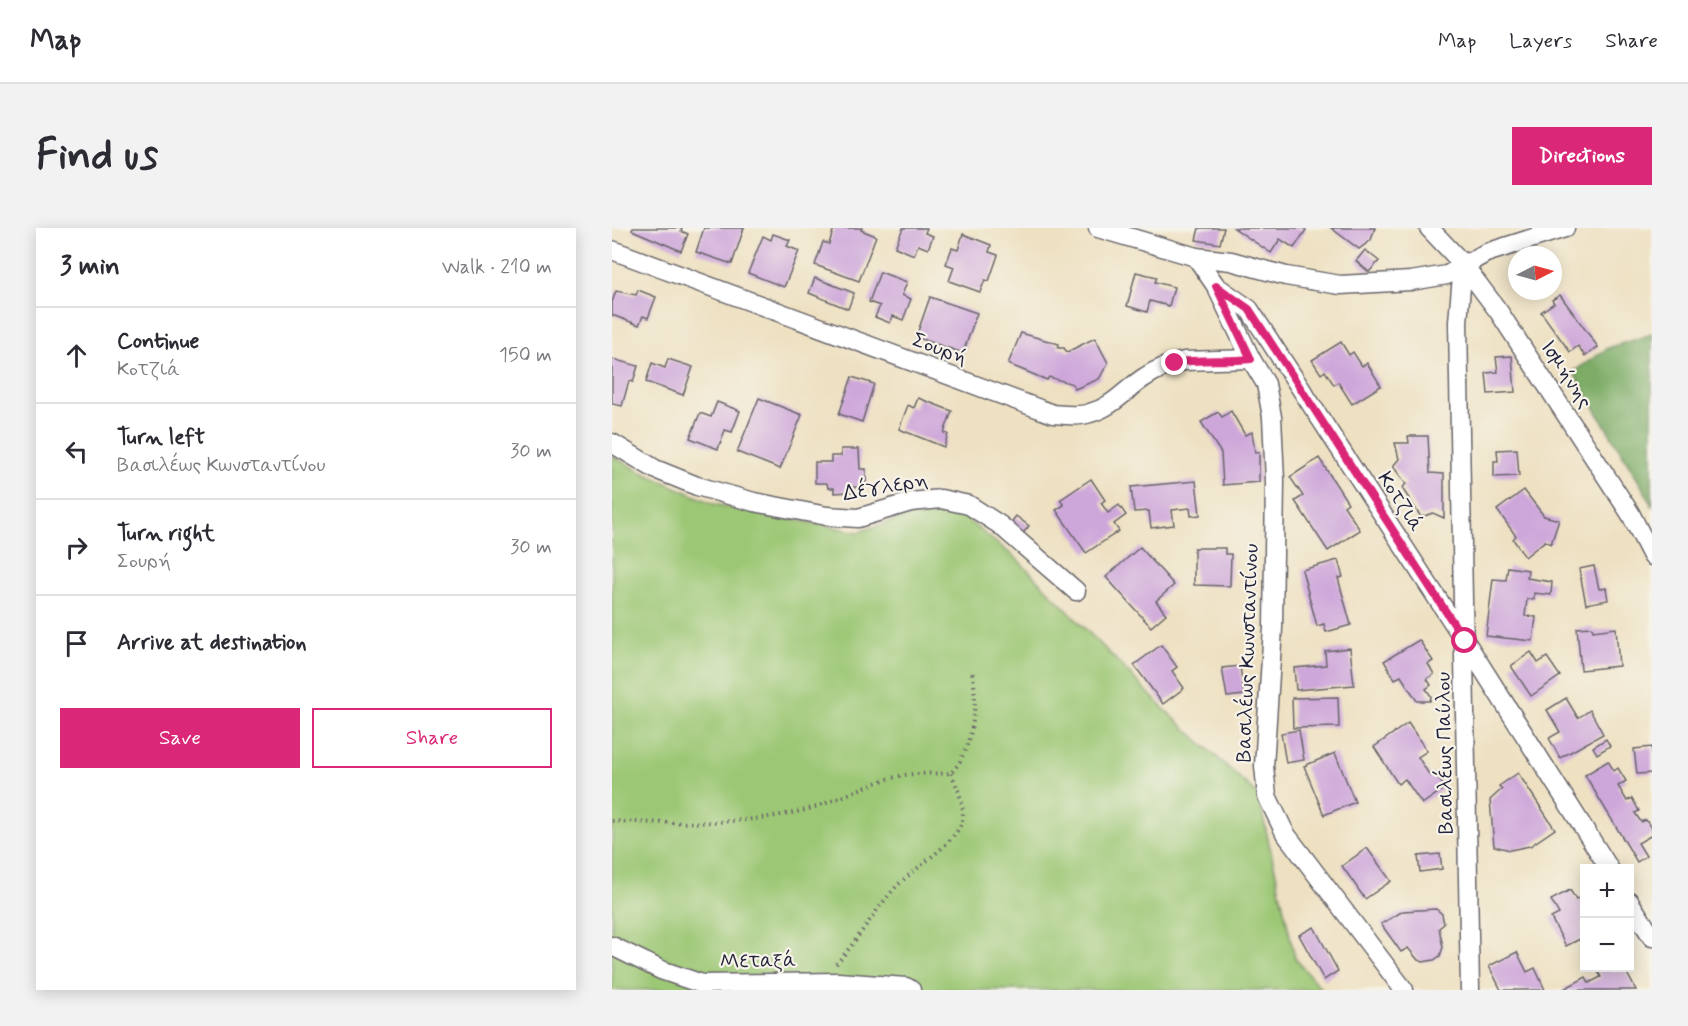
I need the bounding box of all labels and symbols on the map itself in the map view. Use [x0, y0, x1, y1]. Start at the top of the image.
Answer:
north arrow [1508, 246, 1562, 300]
street label: Σουρή [908, 326, 971, 372]
street label: Ισμήνης [1534, 335, 1599, 414]
route end [1161, 349, 1187, 375]
street label: Δέγλερη [840, 465, 930, 508]
street label: Κοτζιά [1370, 466, 1430, 537]
street label: Βασιλέως Κωνσταντίνου [1229, 543, 1266, 763]
route start [1451, 627, 1477, 653]
street label: Βασιλέως Παύλου [1429, 672, 1460, 834]
street label: Μεταξά [720, 946, 796, 976]

